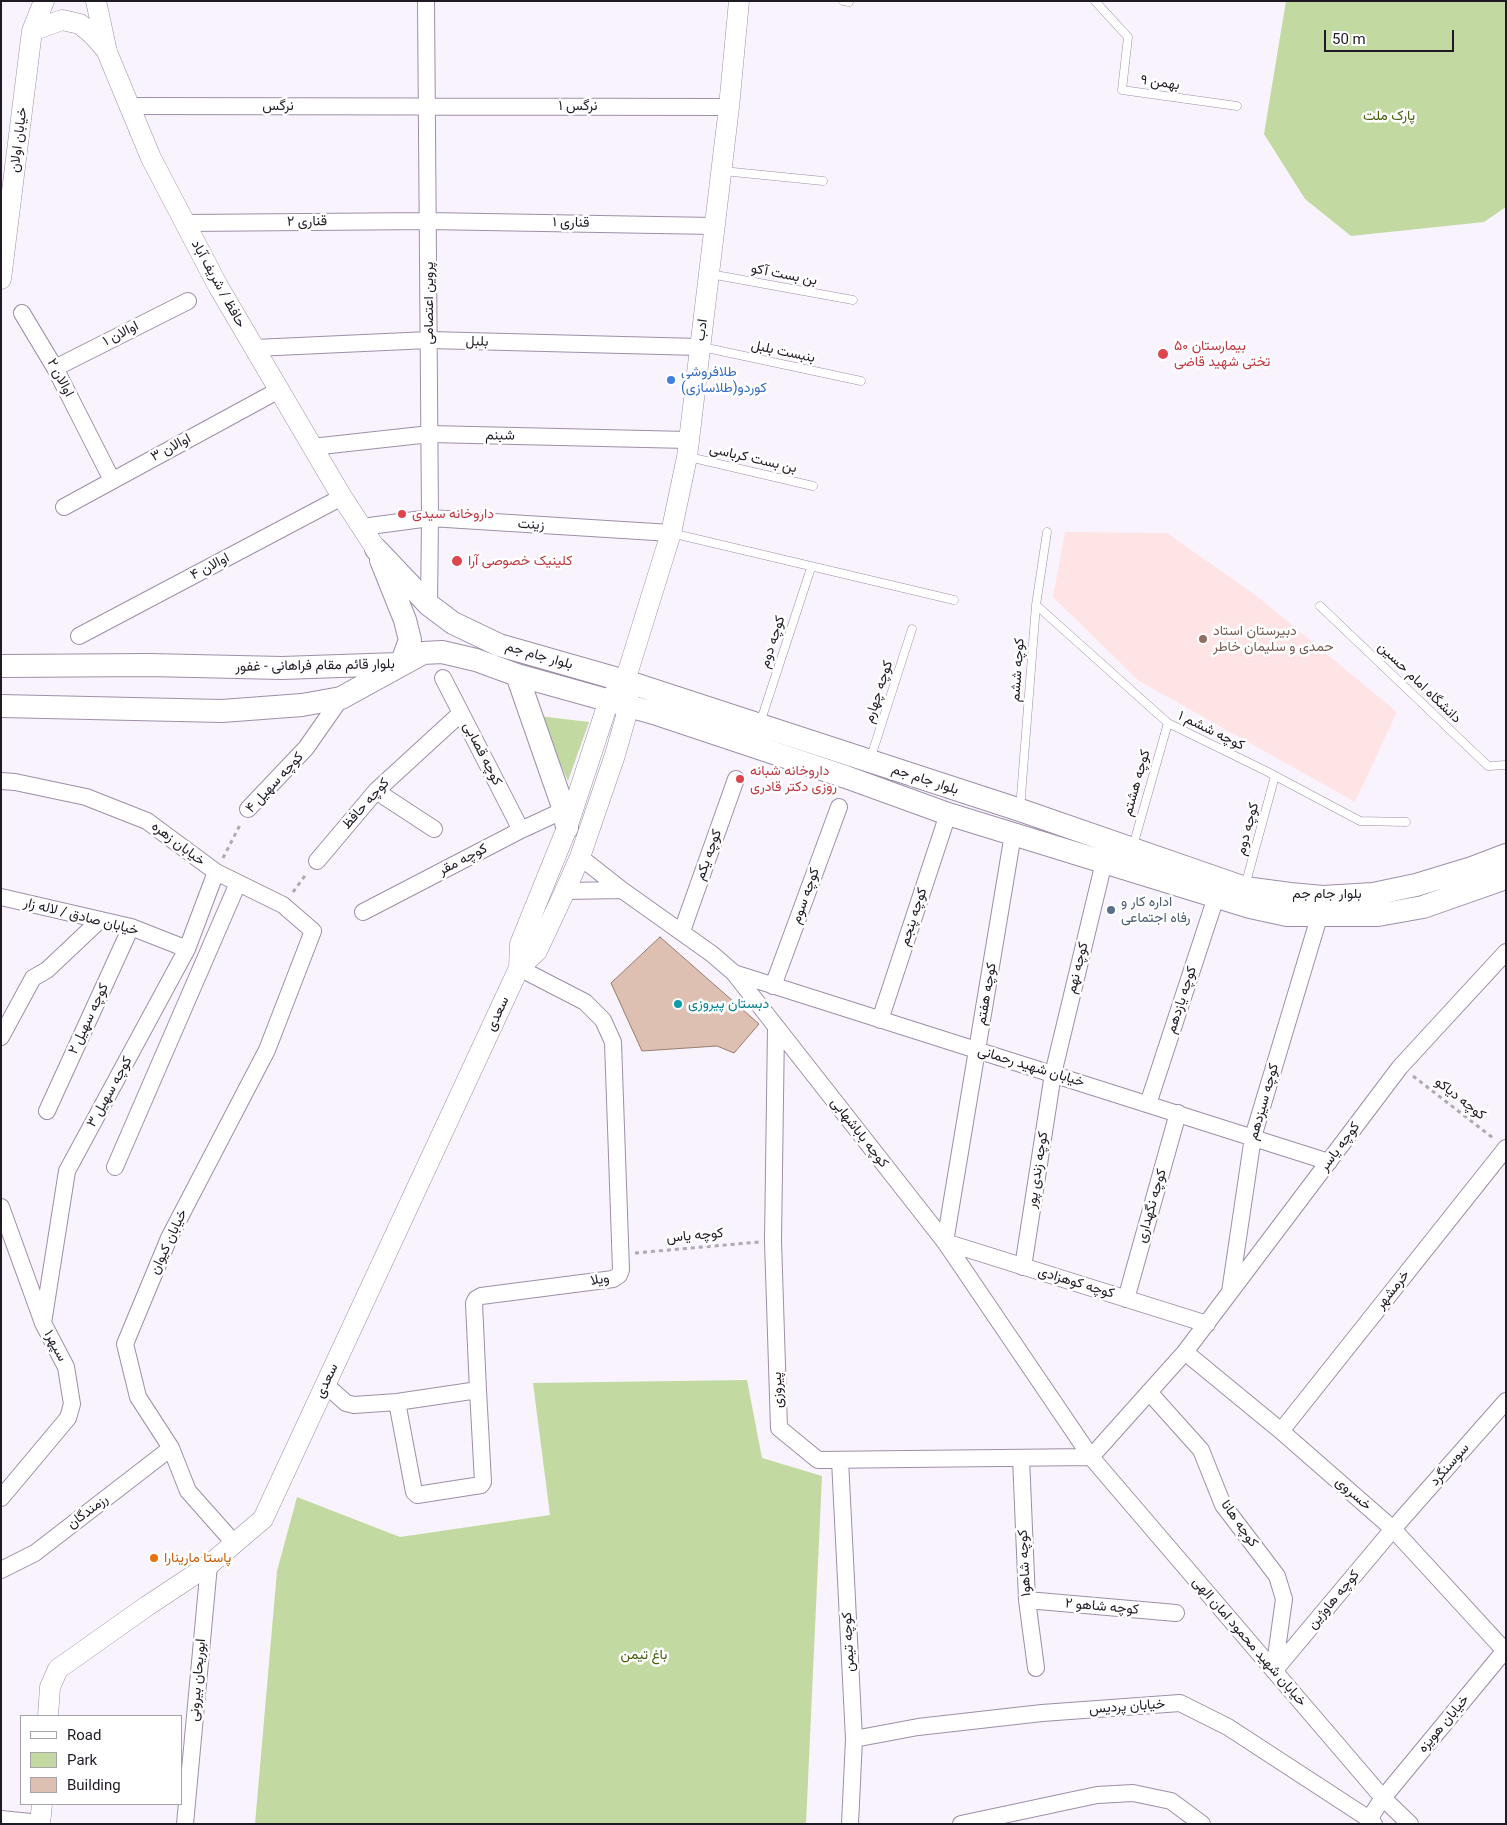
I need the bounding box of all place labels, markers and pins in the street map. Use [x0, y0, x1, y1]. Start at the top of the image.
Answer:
place label: بیمارستان ۵۰ تختی شهید قاضی [1174, 338, 1270, 371]
marker: بیمارستان ۵۰ تختی شهید قاضی [1156, 347, 1170, 361]
place label: طلافروشی کوردو(طلاسازی) [681, 364, 767, 397]
marker: طلافروشی کوردو(طلاسازی) [665, 374, 677, 386]
place label: داروخانه سیدی [412, 506, 494, 522]
marker: داروخانه سیدی [396, 508, 408, 520]
place label: کلینیک خصوصی آرا [468, 553, 572, 569]
marker: کلینیک خصوصی آرا [450, 554, 464, 568]
place label: دبیرستان استاد حمدی و سلیمان خاطر [1213, 623, 1334, 656]
marker: دبیرستان استاد حمدی و سلیمان خاطر [1197, 633, 1209, 645]
place label: داروخانه شبانه روزی دکتر قادری [750, 763, 837, 796]
marker: داروخانه شبانه روزی دکتر قادری [734, 773, 746, 785]
place label: اداره کار و رفاه اجتماعی [1121, 894, 1191, 926]
marker: اداره کار و رفاه اجتماعی [1105, 904, 1117, 916]
place label: دبستان پیروزی [688, 996, 769, 1012]
marker: دبستان پیروزی [672, 998, 684, 1010]
place label: پاستا مارینارا [164, 1550, 231, 1566]
marker: پاستا مارینارا [148, 1552, 160, 1564]

